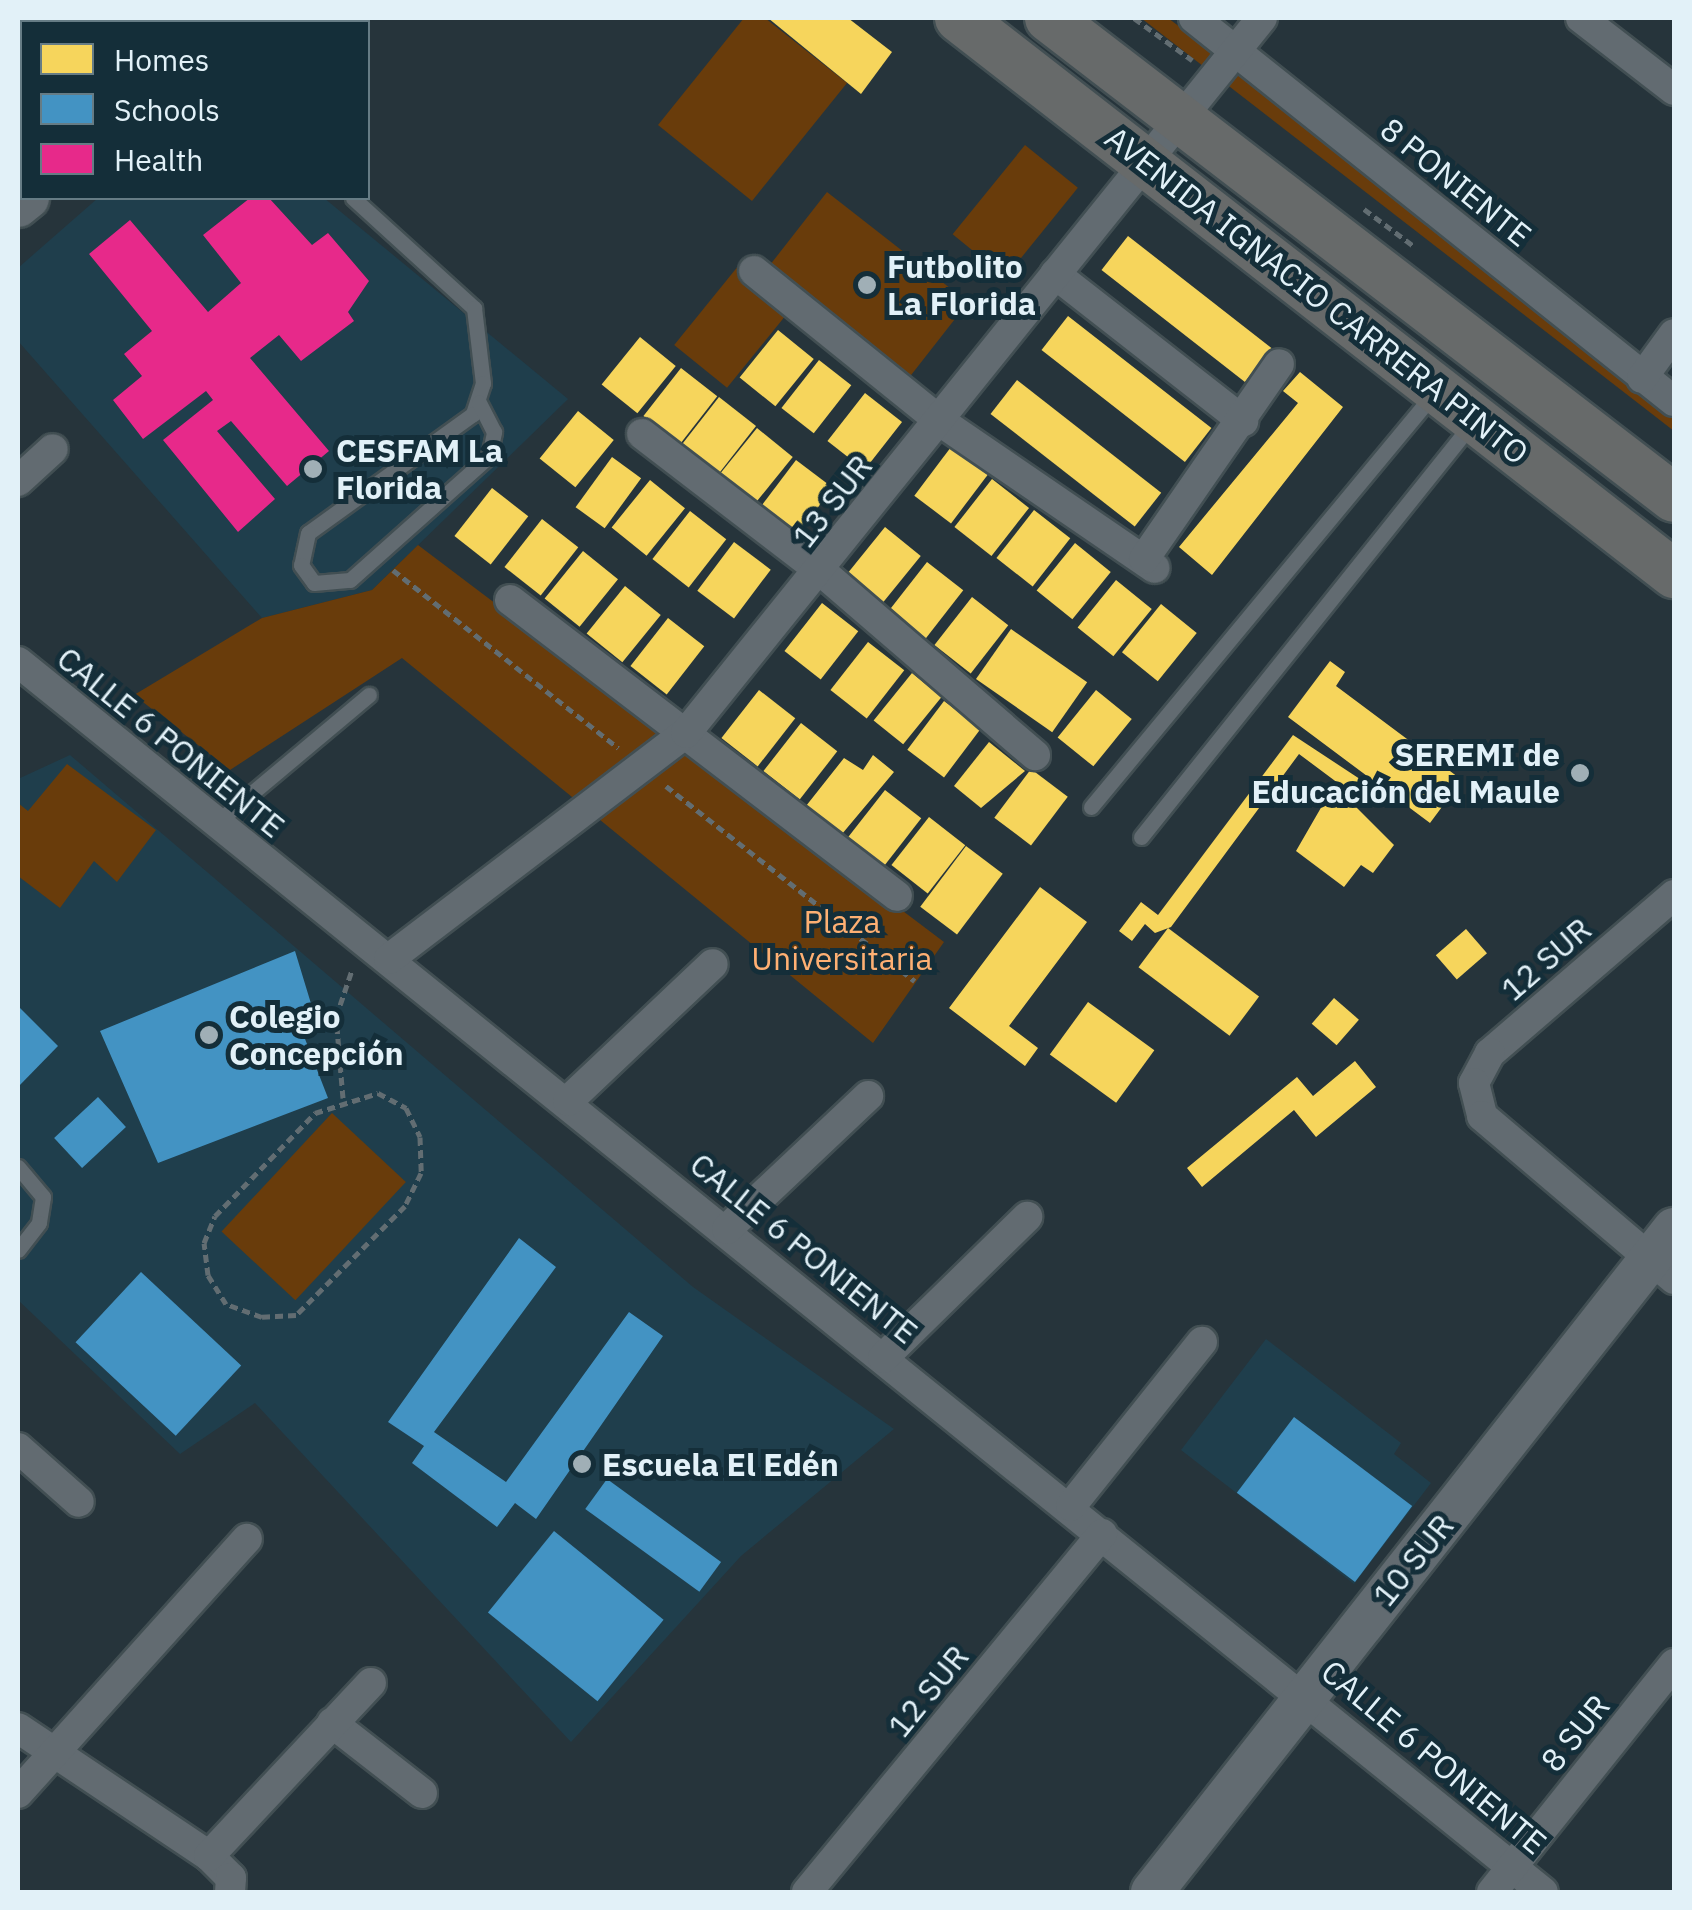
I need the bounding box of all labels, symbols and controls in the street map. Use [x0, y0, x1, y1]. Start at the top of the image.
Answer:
legend [20, 20, 370, 200]
text: Homes [114, 40, 209, 79]
text: Schools [114, 90, 220, 129]
street label: 8 PONIENTE [1373, 110, 1539, 254]
street label: AVENIDA IGNACIO CARRERA PINTO [1098, 118, 1536, 472]
text: Health [114, 140, 203, 179]
place label: Futbolito La Florida [887, 248, 1036, 323]
marker: Futbolito La Florida [856, 274, 878, 296]
place label: CESFAM La Florida [336, 432, 503, 507]
street label: 13 SUR [784, 447, 880, 555]
marker: CESFAM La Florida [300, 456, 326, 482]
street label: CALLE 6 PONIENTE [50, 639, 292, 845]
place label: SEREMI de Educación del Maule [1251, 736, 1560, 811]
marker: SEREMI de Educación del Maule [1569, 762, 1591, 784]
park label: Plaza Universitaria [751, 903, 933, 978]
street label: 12 SUR [1493, 910, 1599, 1008]
place label: Colegio Concepción [229, 998, 404, 1073]
marker: Colegio Concepción [198, 1024, 220, 1046]
street label: CALLE 6 PONIENTE [683, 1145, 925, 1351]
place label: Escuela El Edén [602, 1445, 839, 1483]
marker: Escuela El Edén [571, 1453, 593, 1475]
street label: 10 SUR [1364, 1506, 1462, 1614]
street label: 12 SUR [879, 1637, 977, 1745]
street label: CALLE 6 PONIENTE [1314, 1652, 1554, 1862]
street label: 8 SUR [1533, 1687, 1617, 1779]

